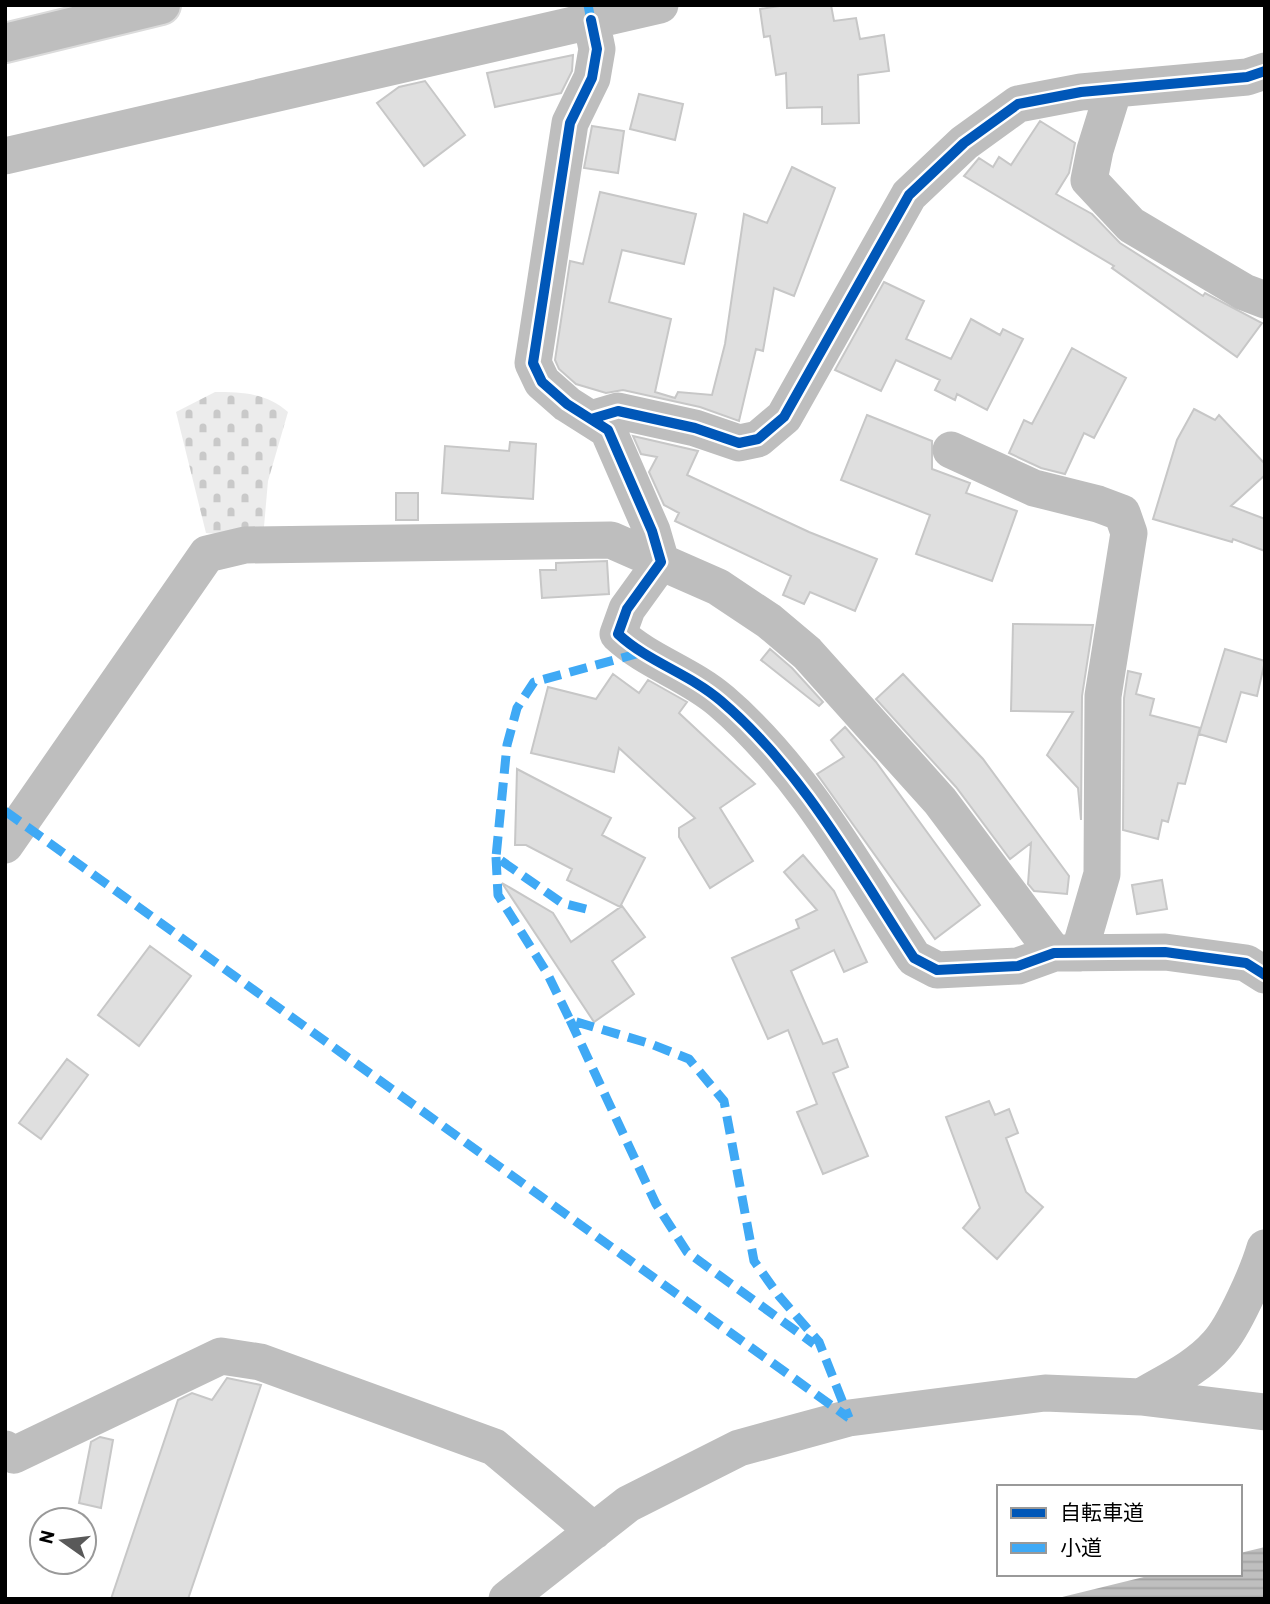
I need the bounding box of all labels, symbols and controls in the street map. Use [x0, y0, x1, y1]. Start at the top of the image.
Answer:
legend [997, 1485, 1242, 1576]
text: 自転車道 [1060, 1499, 1144, 1524]
north arrow [28, 1506, 98, 1576]
text: N [33, 1528, 59, 1546]
text: 小道 [1060, 1534, 1102, 1559]

